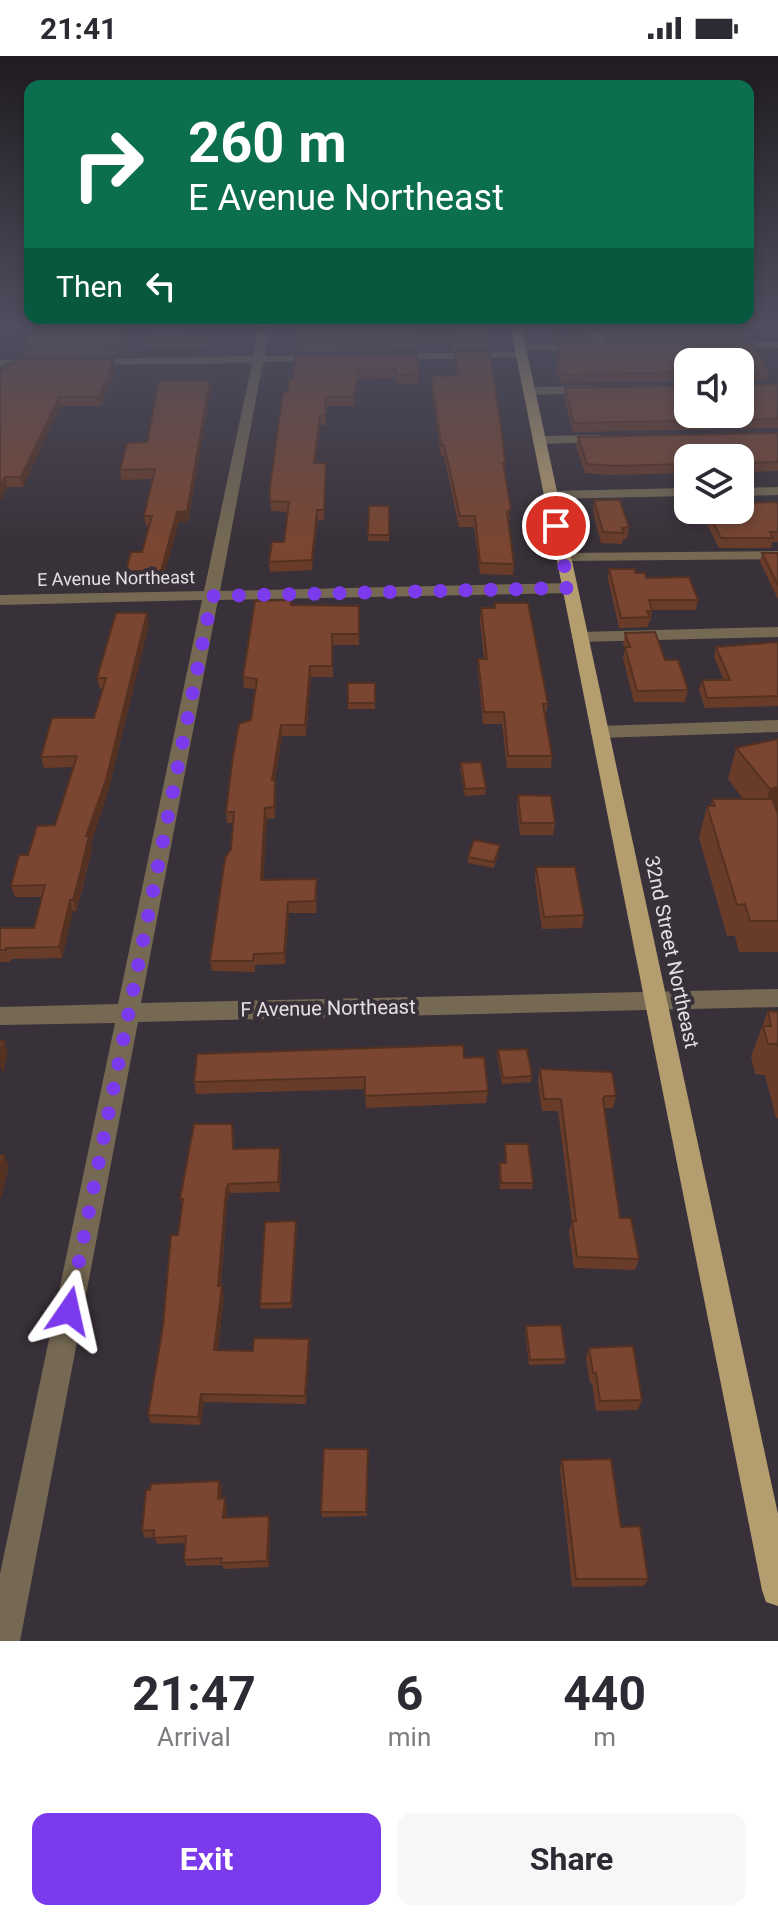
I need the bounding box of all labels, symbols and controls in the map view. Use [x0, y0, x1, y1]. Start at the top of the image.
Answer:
text: 21:41 [40, 11, 117, 46]
text: 260 m [188, 110, 347, 176]
icon: right [56, 112, 160, 216]
text: E Avenue Northeast [188, 177, 504, 219]
icon: left [139, 264, 183, 308]
text: Then [56, 269, 123, 304]
map controls [674, 348, 754, 524]
button: sound [674, 348, 754, 428]
button: layers [674, 444, 754, 524]
pin [522, 492, 590, 560]
icon: arrive [534, 504, 578, 548]
street label: E Avenue Northeast [37, 566, 195, 590]
street label: 32nd Street Northeast [640, 853, 704, 1051]
street label: F Avenue Northeast [240, 994, 416, 1022]
position arrow [27, 1269, 111, 1353]
text: 21:47 [132, 1665, 256, 1722]
text: 6 [396, 1665, 423, 1722]
text: 440 [563, 1665, 646, 1722]
text: Arrival [157, 1722, 231, 1752]
text: min [388, 1722, 431, 1752]
text: m [593, 1722, 616, 1752]
button: Exit [32, 1813, 381, 1905]
button: Share [397, 1813, 746, 1905]

